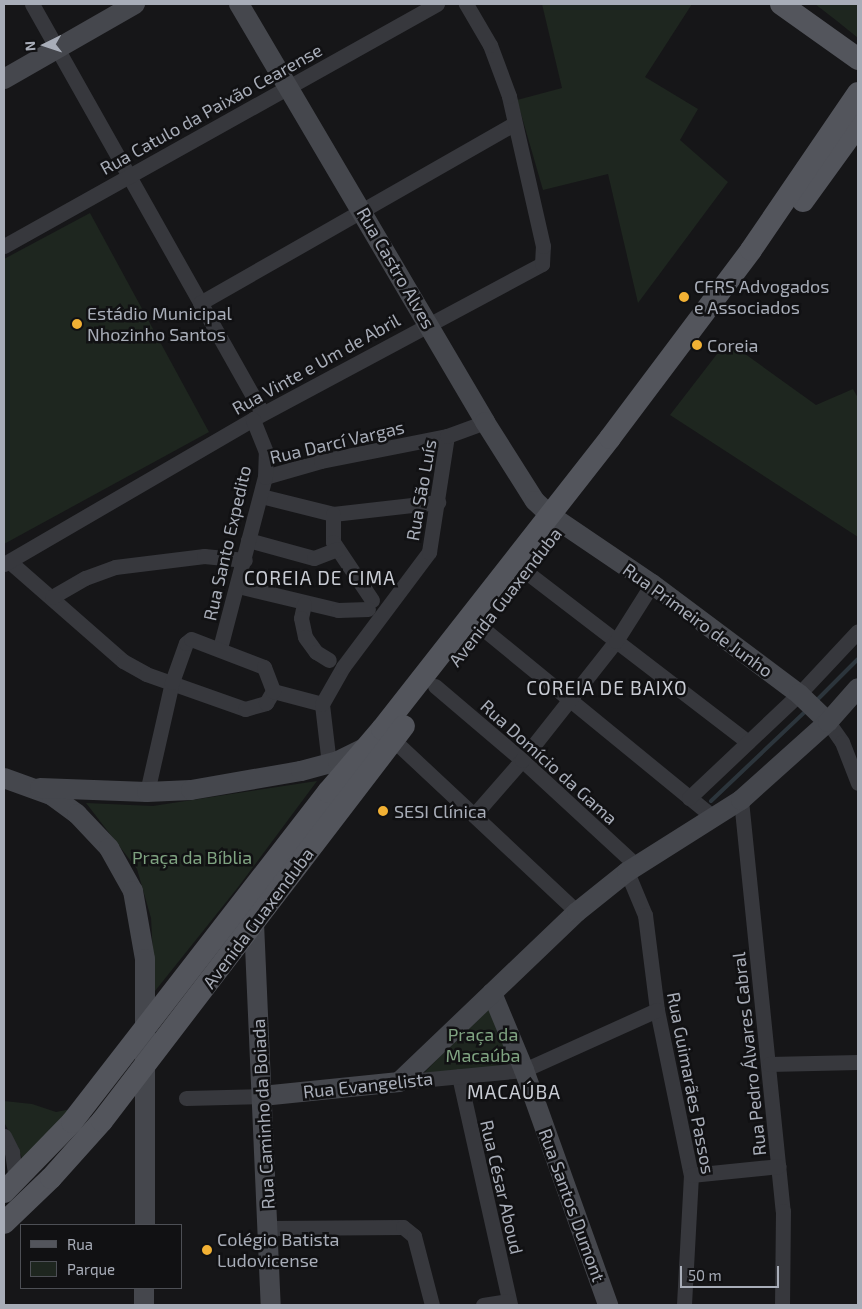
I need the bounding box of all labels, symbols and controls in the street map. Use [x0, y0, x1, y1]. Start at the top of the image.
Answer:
north arrow [20, 20, 70, 70]
street label: Rua Catulo da Paixão Cearense [96, 39, 326, 179]
text: N [21, 40, 38, 52]
street label: Rua Castro Alves [352, 203, 440, 333]
place label: CFRS Advogados e Associados [694, 276, 830, 318]
marker: CFRS Advogados e Associados [678, 291, 690, 303]
place label: Estádio Municipal Nhozinho Santos [87, 303, 232, 346]
street label: Rua Vinte e Um de Abril [228, 309, 404, 419]
marker: Estádio Municipal Nhozinho Santos [71, 318, 83, 330]
place label: Coreia [707, 334, 758, 356]
marker: Coreia [691, 339, 703, 351]
street label: Rua Darcí Vargas [267, 416, 407, 468]
street label: Rua São Luís [401, 438, 441, 542]
street label: Rua Santo Expedito [199, 463, 255, 623]
street label: Avenida Guaxenduba [444, 523, 566, 671]
street label: Rua Primeiro de Junho [619, 558, 777, 682]
district label: COREIA DE CIMA [242, 567, 398, 589]
district label: COREIA DE BAIXO [524, 677, 690, 699]
street label: Rua Domício da Gama [476, 695, 622, 829]
place label: SESI Clínica [394, 800, 487, 822]
marker: SESI Clínica [376, 804, 390, 818]
street label: Avenida Guaxenduba [198, 843, 318, 993]
park label: Praça da Bíblia [132, 846, 252, 868]
street label: Rua Pedro Álvares Cabral [728, 951, 770, 1157]
street label: Rua Guimarães Passos [663, 990, 719, 1176]
street label: Rua Caminho da Boiada [247, 1018, 279, 1210]
park label: Praça da Macaúba [446, 1024, 520, 1066]
street label: Rua Evangelista [302, 1067, 434, 1103]
district label: MACAÚBA [466, 1081, 562, 1103]
street label: Rua César Aboud [476, 1117, 528, 1257]
street label: Rua Santos Dumont [534, 1125, 610, 1285]
legend [20, 1224, 182, 1289]
place label: Colégio Batista Ludovicense [217, 1229, 339, 1272]
text: Rua [67, 1235, 93, 1253]
marker: Colégio Batista Ludovicense [201, 1244, 213, 1256]
scale bar [682, 1256, 781, 1288]
text: Parque [67, 1260, 115, 1278]
text: 50 m [688, 1266, 722, 1284]

